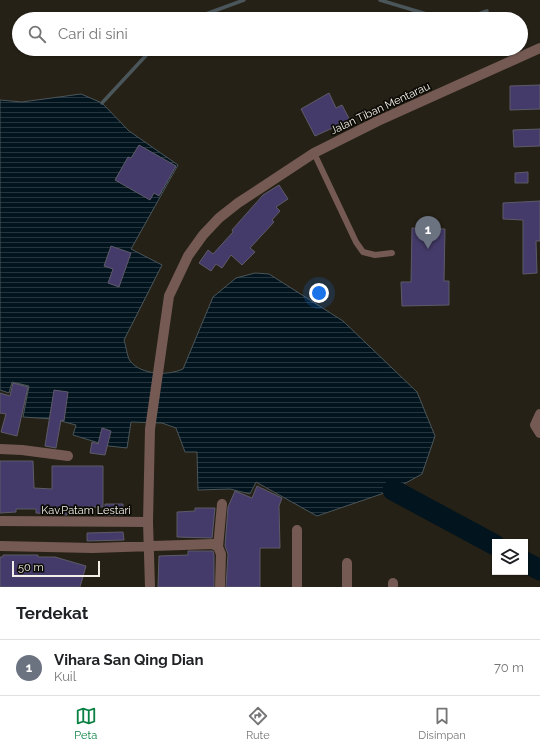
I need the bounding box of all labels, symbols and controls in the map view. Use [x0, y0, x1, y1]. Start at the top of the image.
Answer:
search box [12, 12, 528, 56]
icon: search [26, 23, 48, 45]
text: Cari di sini [58, 25, 128, 43]
street label: Jalan Tiban Mentarau [328, 80, 432, 137]
pin: 1 [415, 216, 441, 249]
your location [309, 283, 329, 303]
street label: Kav.Patam Lestari [41, 504, 131, 517]
map controls [492, 539, 528, 575]
button: layers [492, 539, 528, 575]
scale bar [12, 559, 100, 578]
text: 50 m [18, 561, 44, 574]
text: Terdekat [16, 603, 88, 623]
text: Vihara San Qing Dian [54, 651, 204, 669]
text: 1 [26, 660, 32, 675]
text: 70 m [494, 660, 524, 675]
text: Kuil [54, 669, 76, 684]
tab: Peta [74, 705, 97, 742]
tab: Rute [246, 705, 270, 742]
tab: Disimpan [418, 705, 466, 742]

